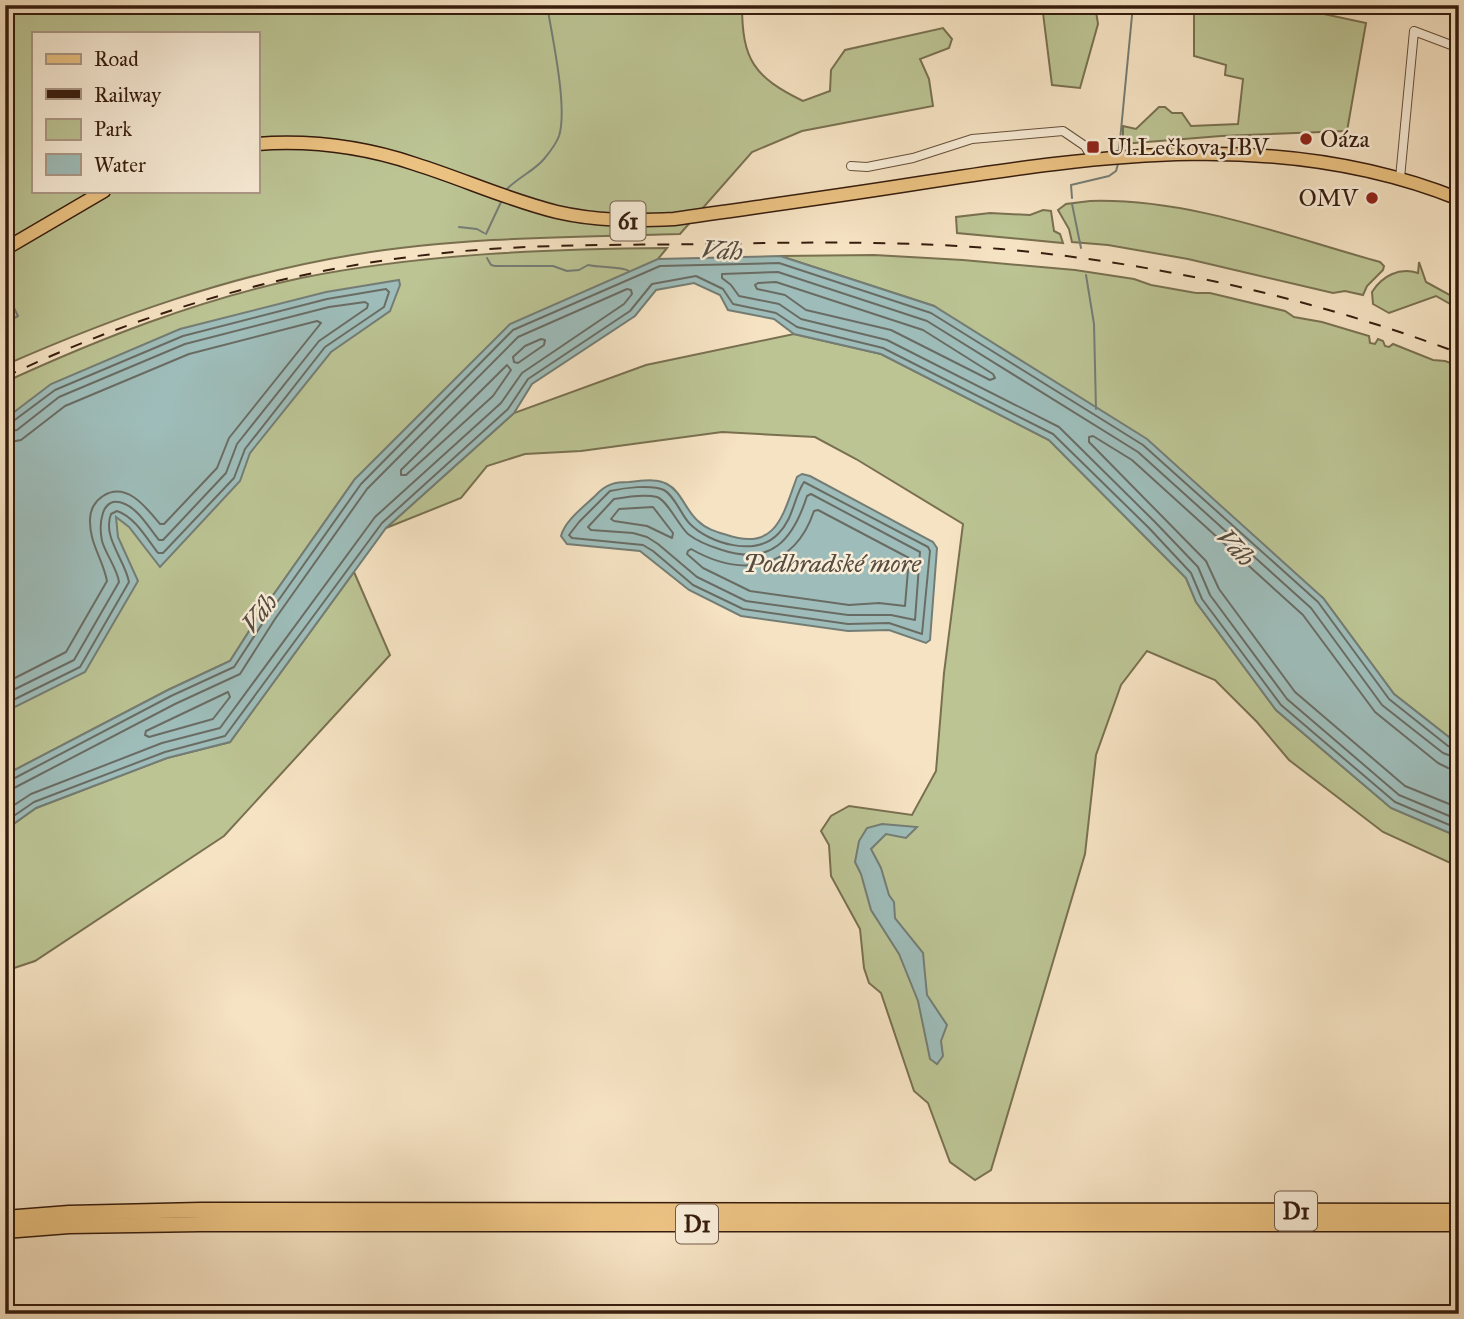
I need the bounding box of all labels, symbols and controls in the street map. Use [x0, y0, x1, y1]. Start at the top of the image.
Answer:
legend [32, 32, 259, 192]
text: Road [94, 46, 139, 72]
text: Railway [94, 82, 162, 108]
text: Park [94, 116, 132, 142]
place label: Oáza [1320, 124, 1371, 154]
marker: Oáza [1298, 131, 1314, 147]
place label: Ul.Lečkova,IBV [1107, 132, 1270, 162]
marker: Ul.Lečkova,IBV [1085, 139, 1101, 155]
text: Water [94, 152, 146, 178]
place label: OMV [1299, 183, 1359, 213]
marker: OMV [1364, 190, 1380, 206]
road number: 61 [610, 202, 646, 241]
water label: Váh [700, 233, 744, 267]
water label: Váh [1210, 521, 1262, 573]
water label: Podhradské more [743, 547, 922, 579]
water label: Váh [233, 587, 285, 639]
road number: D1 [1275, 1192, 1317, 1230]
road number: D1 [676, 1204, 718, 1244]

